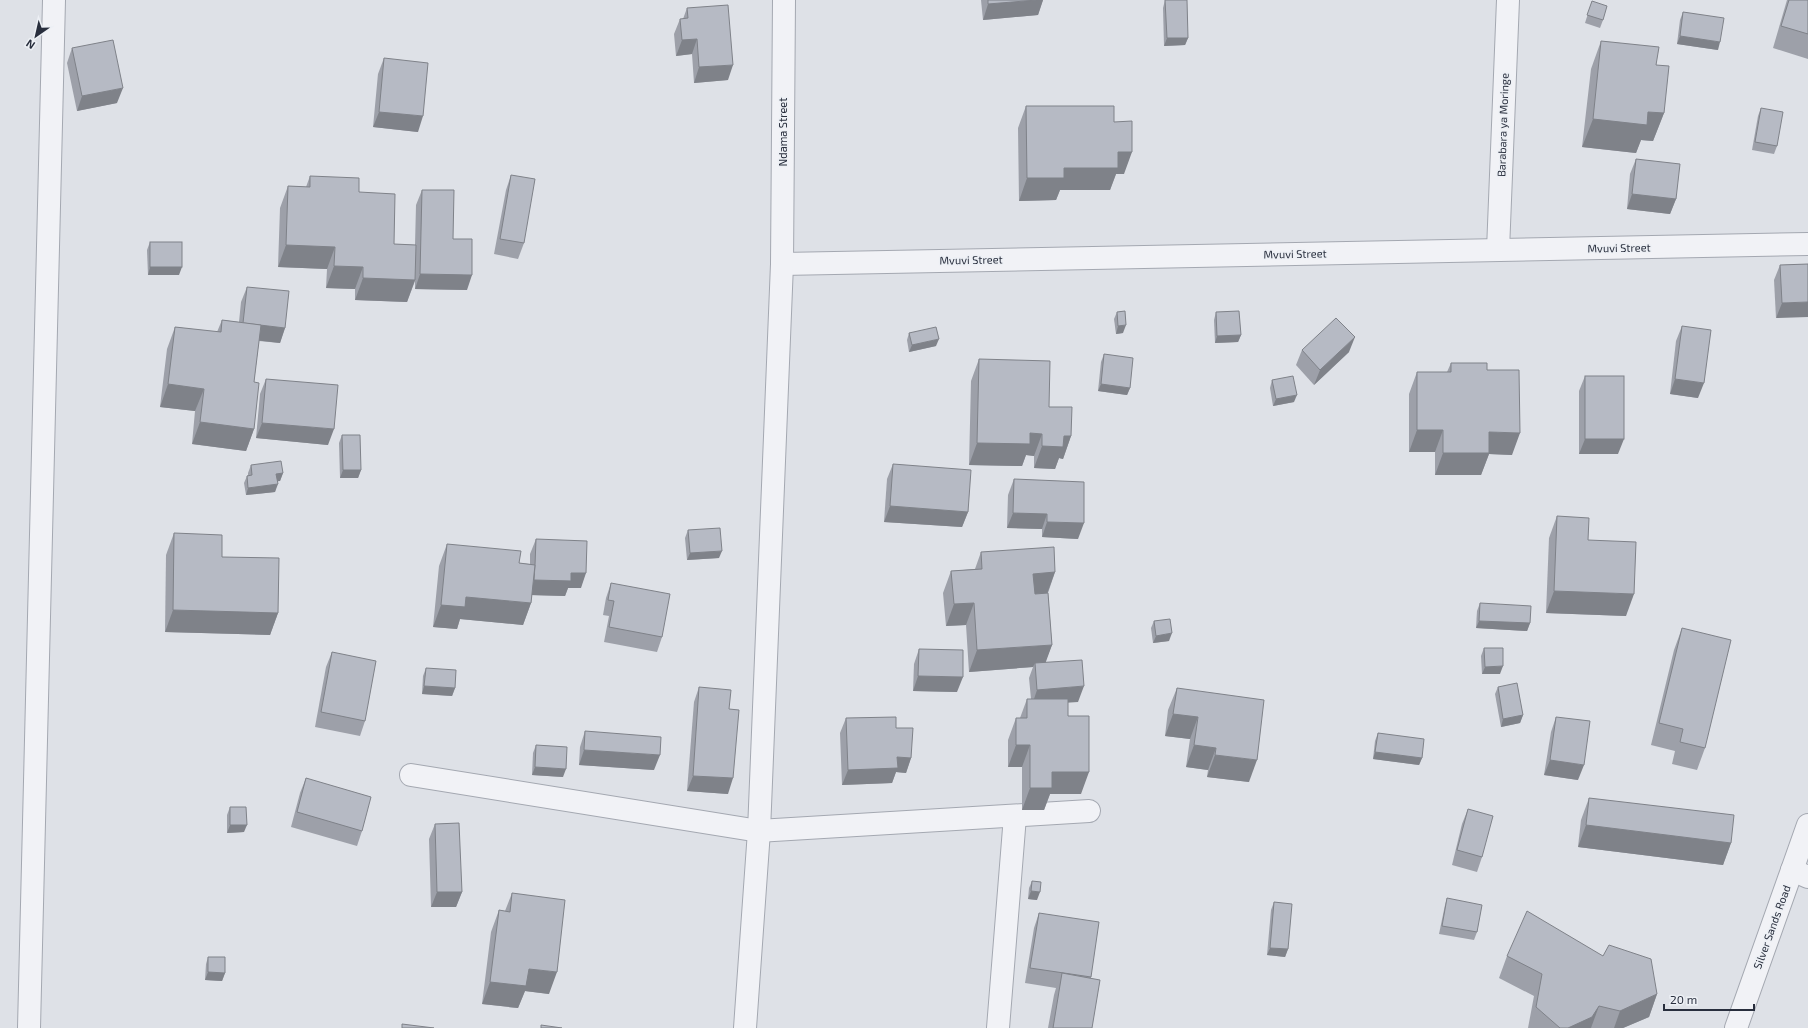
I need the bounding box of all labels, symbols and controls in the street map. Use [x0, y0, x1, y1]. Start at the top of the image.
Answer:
north arrow [16, 16, 56, 56]
text: N [23, 37, 37, 52]
street label: Barabara ya Moringe [1494, 73, 1511, 177]
street label: Ndama Street [776, 98, 789, 166]
street label: Mvuvi Street [1587, 240, 1651, 255]
street label: Mvuvi Street [1263, 246, 1327, 261]
street label: Mvuvi Street [939, 252, 1003, 267]
street label: Silver Sands Road [1750, 883, 1793, 971]
scale bar [1664, 986, 1754, 1012]
text: 20 m [1670, 992, 1697, 1006]

